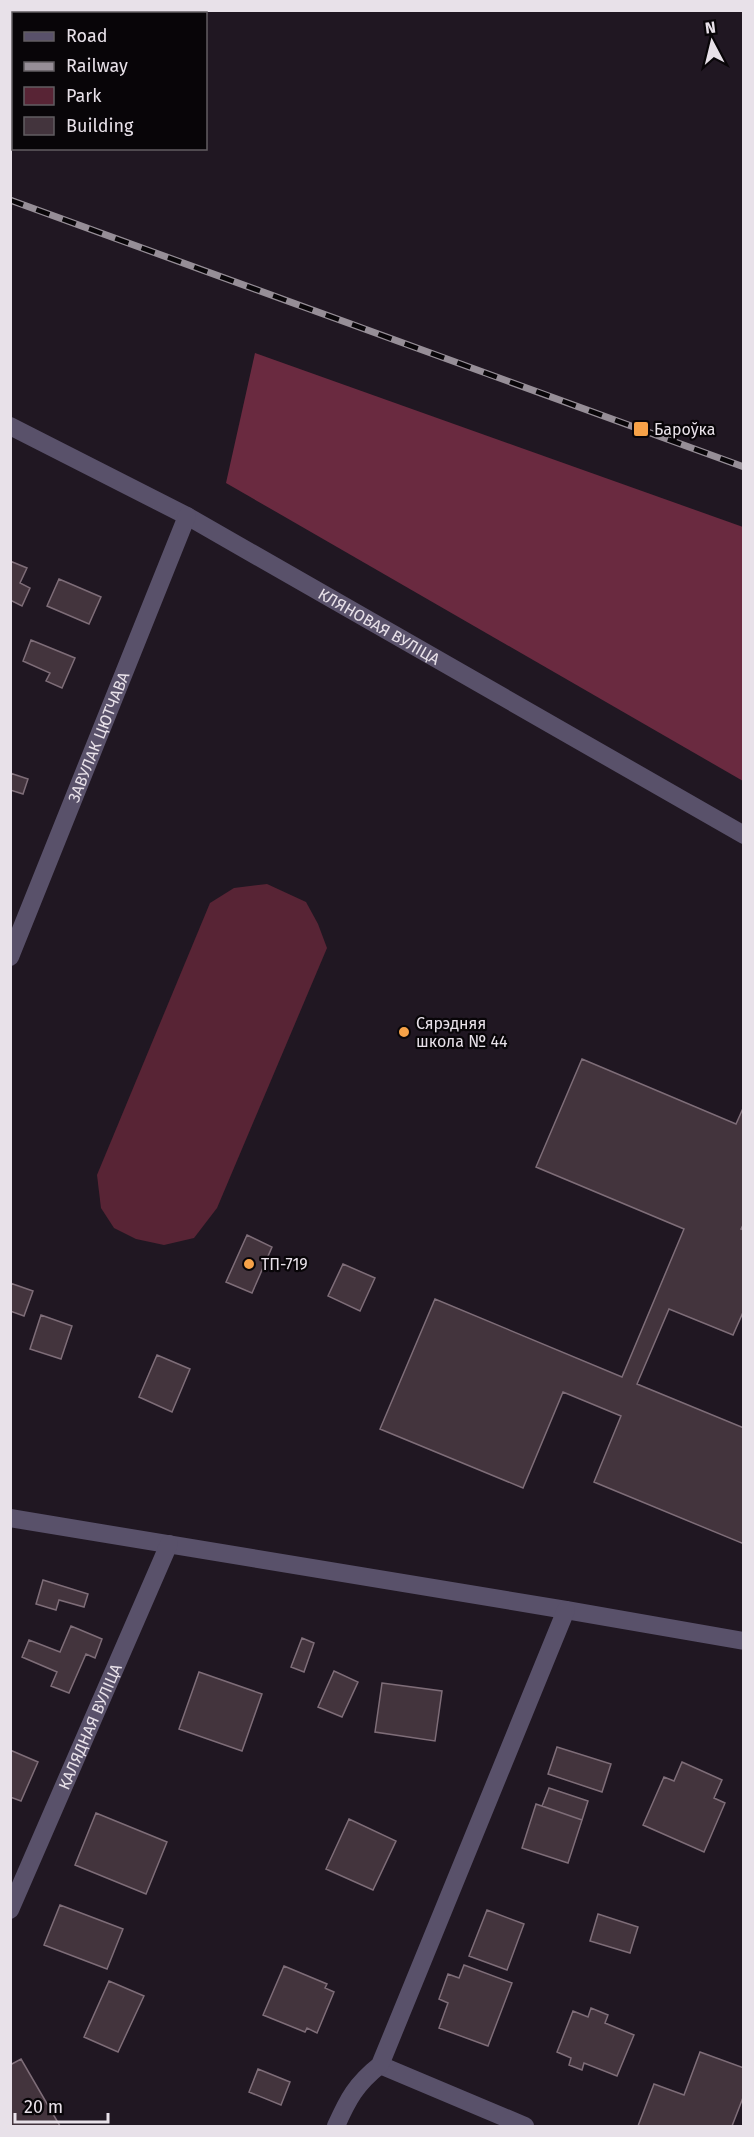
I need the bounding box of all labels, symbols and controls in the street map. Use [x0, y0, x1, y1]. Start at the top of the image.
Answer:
legend [12, 12, 207, 150]
north arrow [682, 12, 742, 72]
text: N [704, 18, 717, 38]
text: Road [66, 25, 108, 47]
text: Railway [66, 55, 128, 77]
text: Park [66, 85, 102, 107]
text: Building [66, 115, 134, 137]
marker: Бароўка [632, 420, 650, 438]
place label: Бароўка [654, 420, 715, 439]
street label: КЛЯНОВАЯ ВУЛІЦА [315, 584, 444, 669]
street label: ЗАВУЛАК ЦЮТЧАВА [64, 668, 134, 805]
place label: Сярэдняя школа № 44 [416, 1014, 508, 1051]
marker: Сярэдняя школа № 44 [397, 1025, 411, 1039]
place label: ТП-719 [261, 1255, 308, 1274]
marker: ТП-719 [242, 1257, 256, 1271]
street label: КАЛЯДНАЯ ВУЛІЦА [54, 1660, 126, 1793]
scale bar [15, 2086, 108, 2124]
text: 20 m [24, 2096, 63, 2118]

